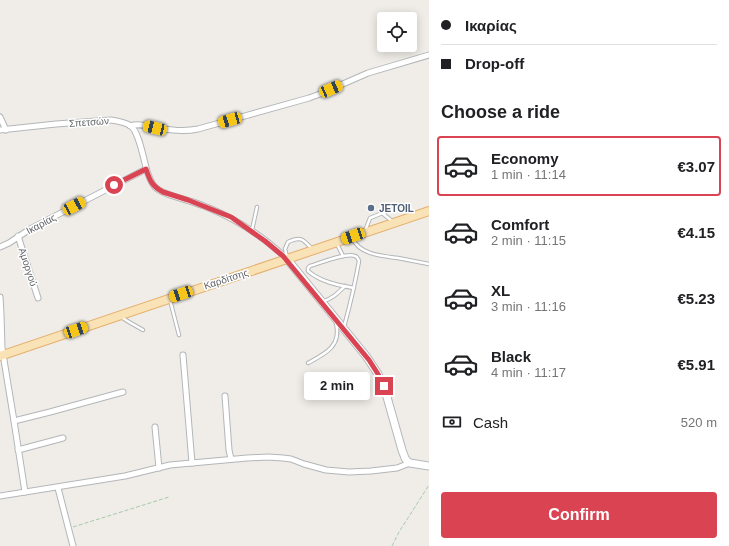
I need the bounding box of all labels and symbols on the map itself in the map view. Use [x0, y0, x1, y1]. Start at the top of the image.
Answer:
car [318, 79, 344, 99]
car [217, 111, 243, 129]
street label: Σπετσών [69, 115, 109, 129]
car [142, 119, 168, 137]
route start [105, 176, 123, 194]
car [61, 195, 87, 217]
marker: JETOIL [366, 203, 376, 213]
place label: JETOIL [379, 203, 414, 214]
street label: Ικαρίας [24, 212, 58, 236]
car [340, 226, 366, 246]
street label: Αμοργού [17, 246, 39, 288]
street label: Καρδίτσης [202, 267, 250, 291]
car [168, 285, 194, 303]
car [63, 320, 89, 340]
callout: 2 min [304, 372, 370, 400]
route end [375, 377, 393, 395]

